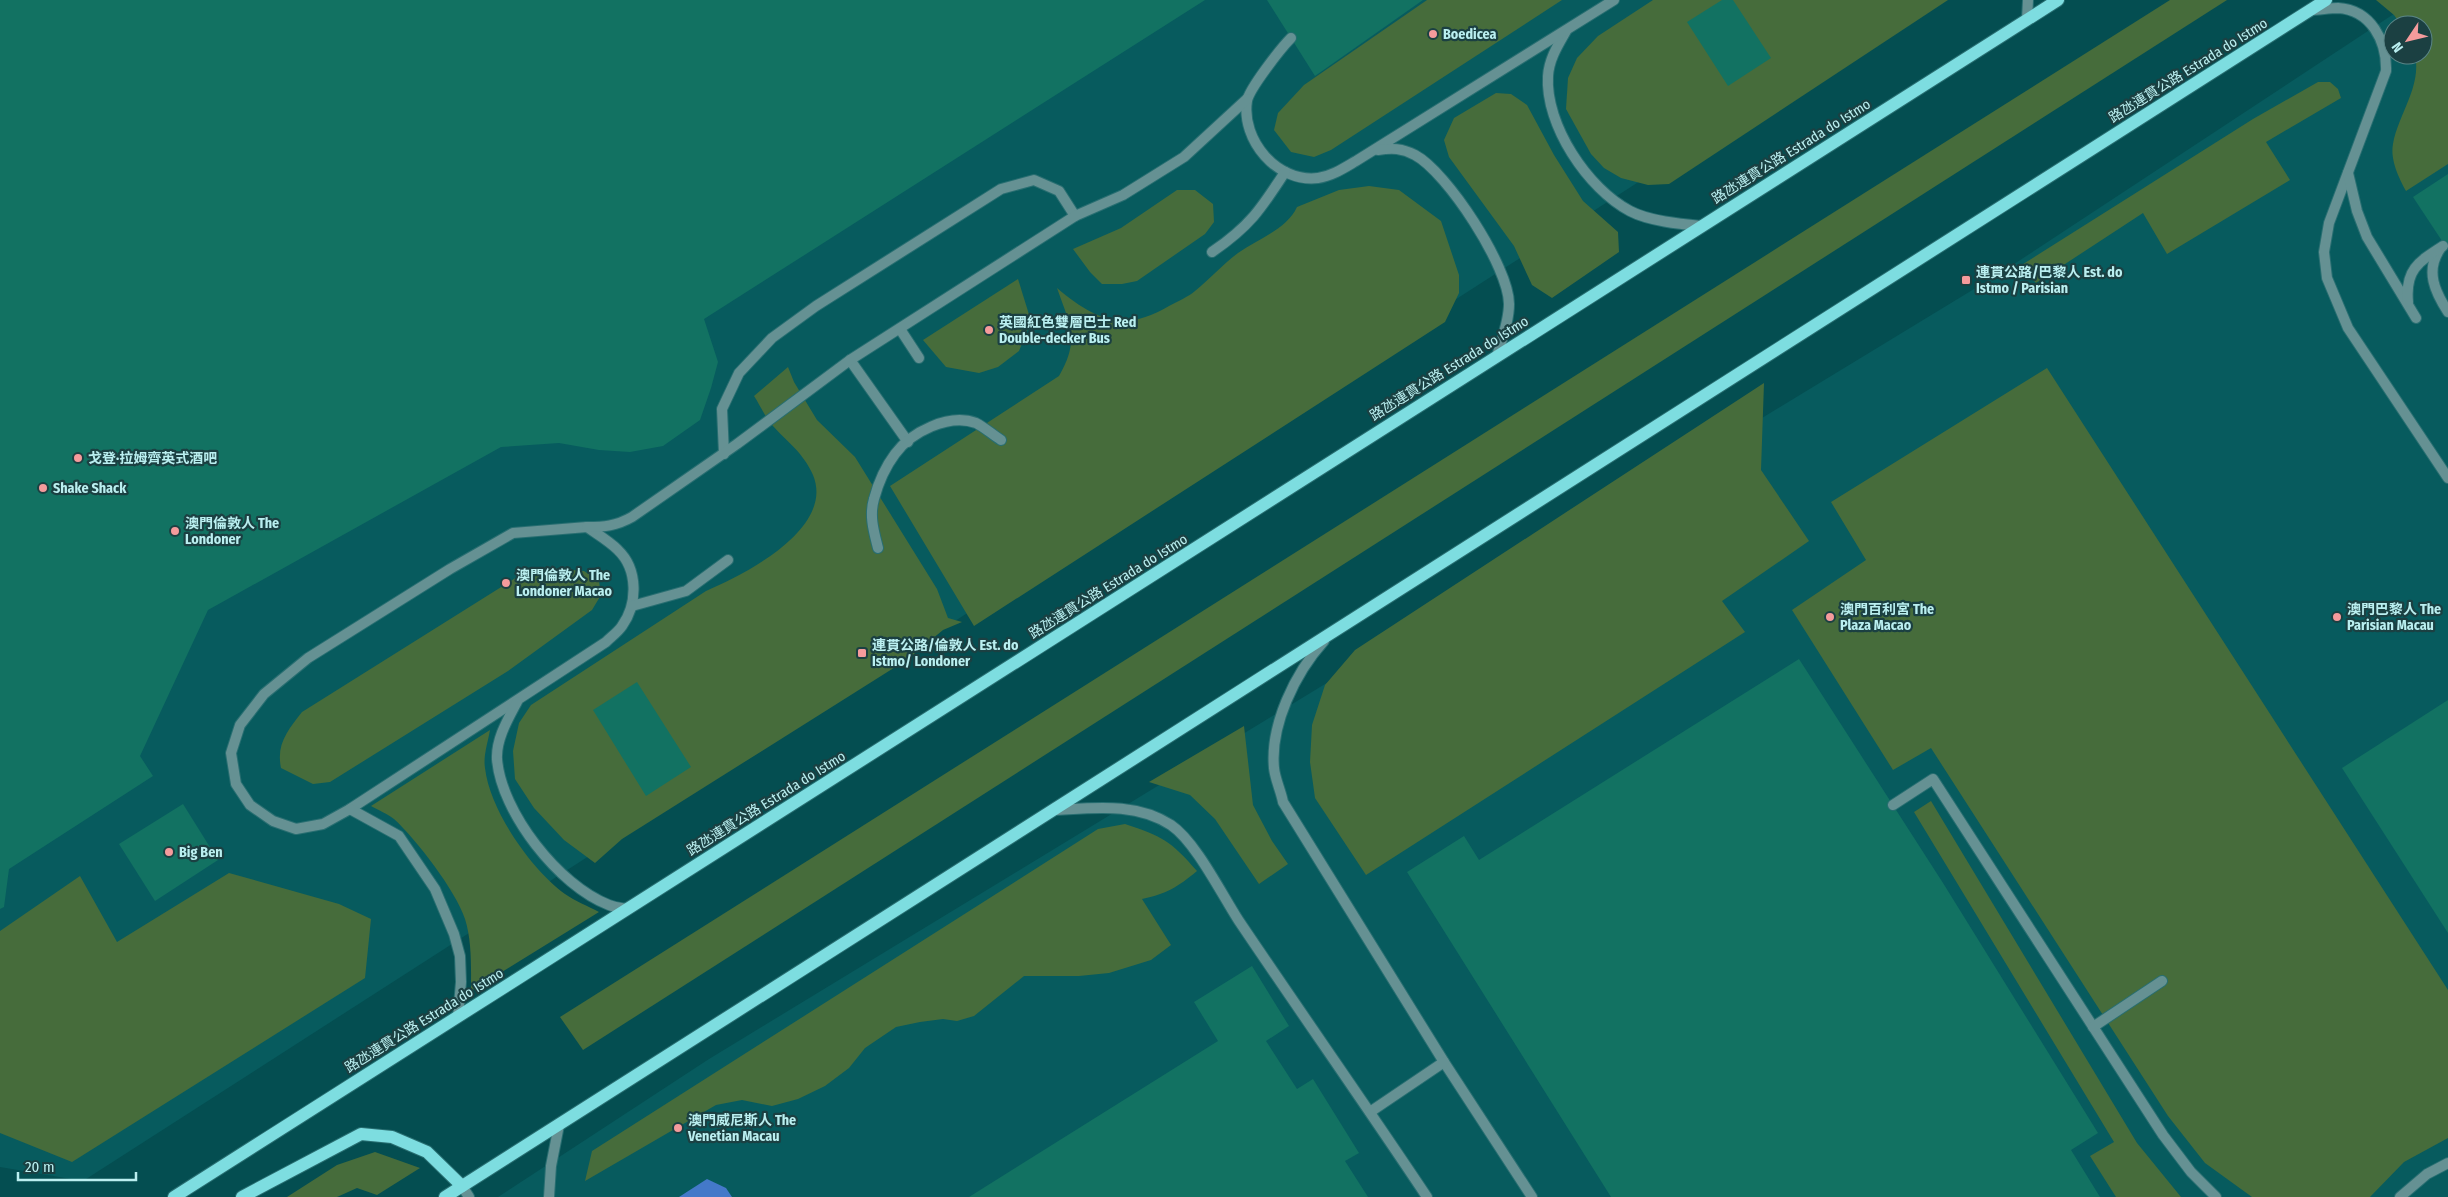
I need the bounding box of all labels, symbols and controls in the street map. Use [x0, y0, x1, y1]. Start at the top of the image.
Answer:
street label: 路氹連貫公路 Estrada do Istmo [2106, 15, 2271, 126]
north arrow [2383, 15, 2433, 65]
place label: Boedicea [1443, 26, 1496, 43]
marker: Boedicea [1427, 28, 1439, 40]
text: N [2388, 39, 2407, 55]
street label: 路氹連貫公路 Estrada do Istmo [1709, 96, 1874, 207]
place label: 連貫公路/巴黎人 Est. do Istmo / Parisian [1976, 264, 2123, 297]
marker: 連貫公路/巴黎人 Est. do Istmo / Parisian [1960, 274, 1972, 286]
street label: 路氹連貫公路 Estrada do Istmo [1367, 313, 1532, 424]
place label: 英國紅色雙層巴士 Red Double-decker Bus [999, 314, 1136, 347]
marker: 英國紅色雙層巴士 Red Double-decker Bus [983, 324, 995, 336]
place label: 戈登·拉姆齊英式酒吧 [88, 450, 217, 467]
marker: 戈登·拉姆齊英式酒吧 [72, 452, 84, 464]
place label: Shake Shack [53, 480, 127, 497]
marker: Shake Shack [37, 482, 49, 494]
place label: 澳門倫敦人 The Londoner [185, 515, 279, 548]
marker: 澳門倫敦人 The Londoner [169, 525, 181, 537]
street label: 路氹連貫公路 Estrada do Istmo [1026, 531, 1191, 642]
place label: 澳門倫敦人 The Londoner Macao [516, 567, 613, 600]
marker: 澳門倫敦人 The Londoner Macao [500, 577, 512, 589]
place label: 澳門百利宮 The Plaza Macao [1840, 601, 1934, 634]
place label: 澳門巴黎人 The Parisian Macau [2347, 601, 2441, 634]
marker: 澳門百利宮 The Plaza Macao [1824, 611, 1836, 623]
marker: 澳門巴黎人 The Parisian Macau [2331, 611, 2343, 623]
place label: 連貫公路/倫敦人 Est. do Istmo/ Londoner [872, 637, 1019, 670]
marker: 連貫公路/倫敦人 Est. do Istmo/ Londoner [856, 647, 868, 659]
street label: 路氹連貫公路 Estrada do Istmo [684, 748, 849, 859]
place label: Big Ben [179, 844, 223, 861]
marker: Big Ben [163, 846, 175, 858]
street label: 路氹連貫公路 Estrada do Istmo [342, 965, 507, 1076]
place label: 澳門威尼斯人 The Venetian Macau [687, 1112, 796, 1145]
marker: 澳門威尼斯人 The Venetian Macau [672, 1122, 684, 1134]
scale bar [18, 1150, 135, 1182]
text: 20 m [25, 1158, 55, 1176]

